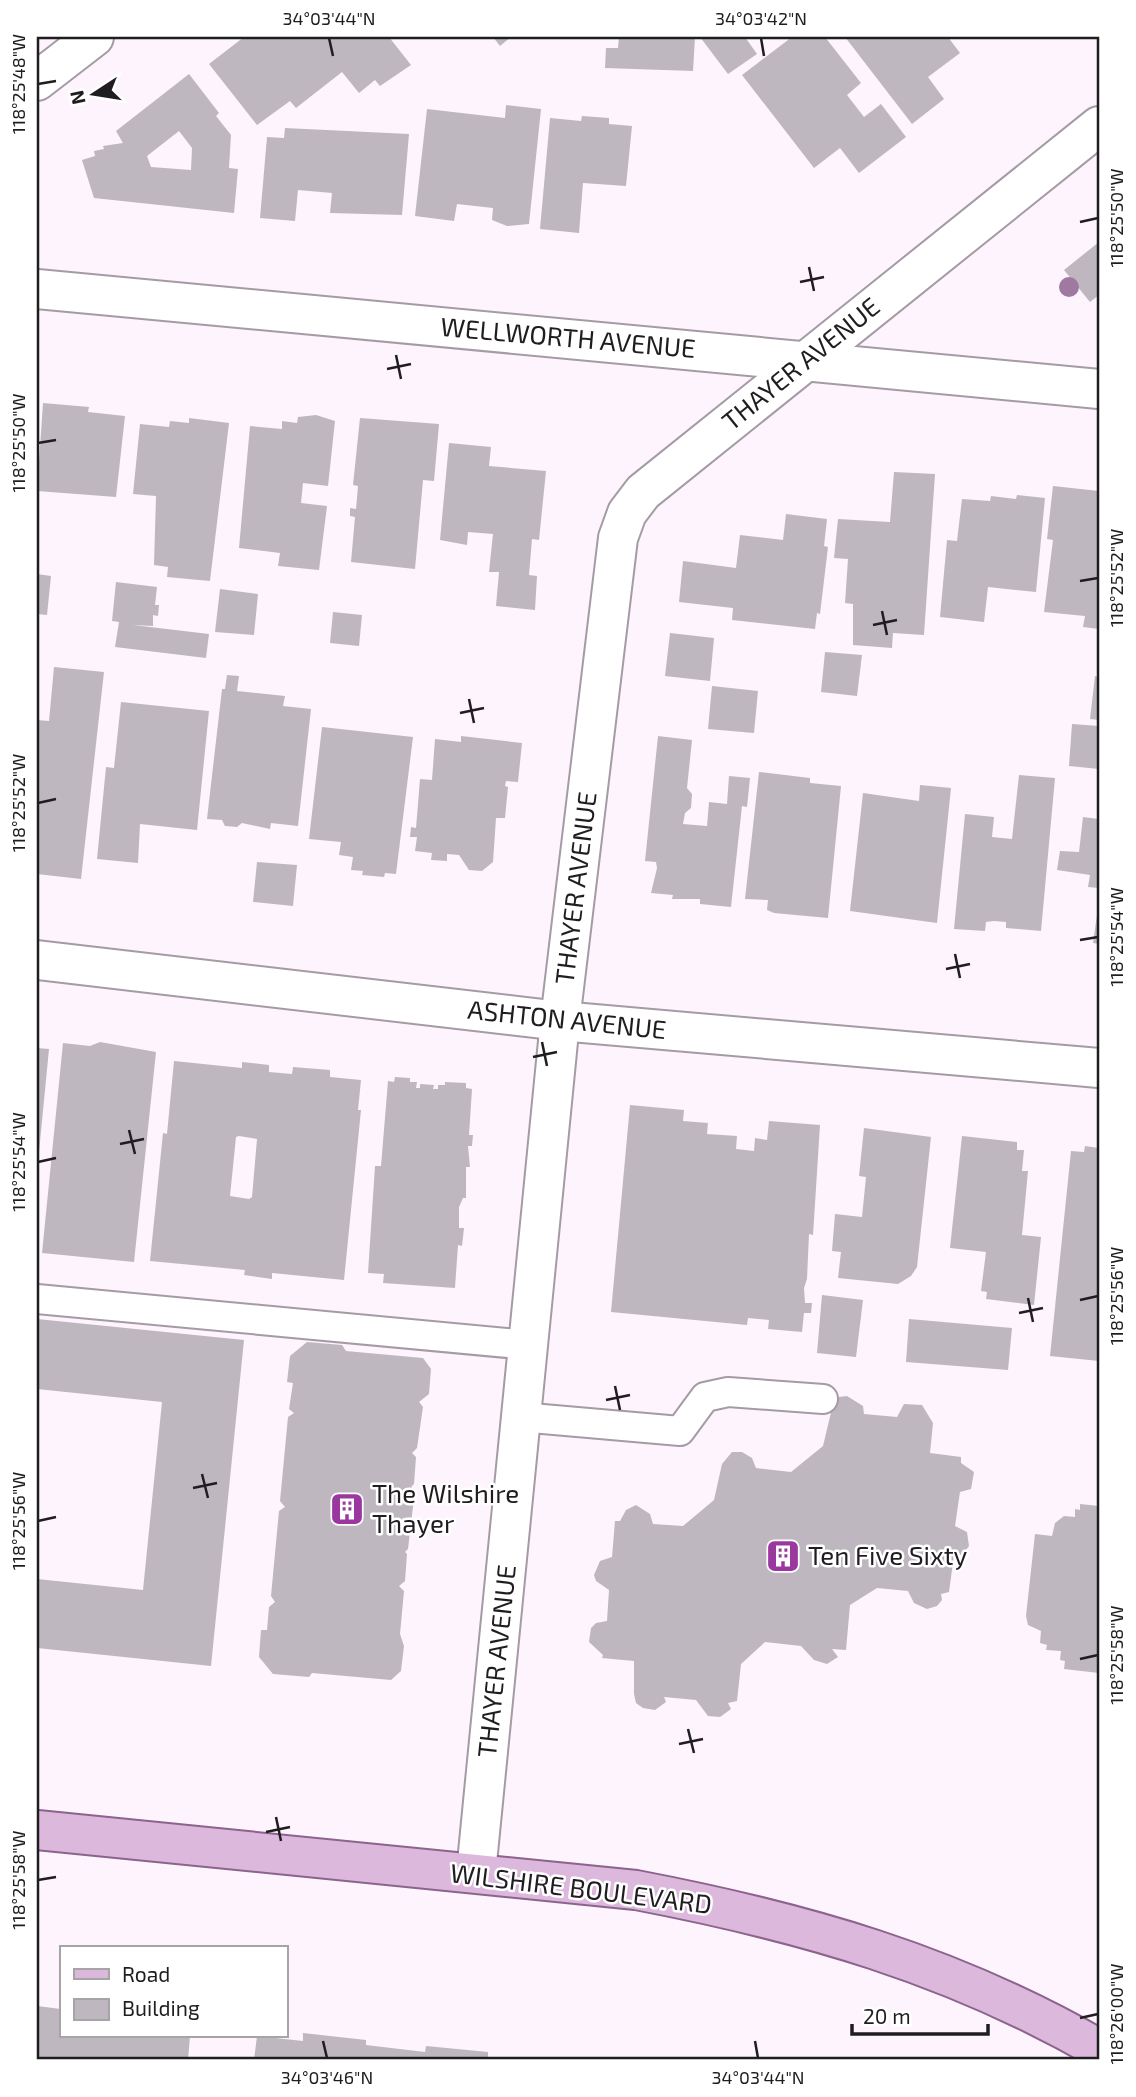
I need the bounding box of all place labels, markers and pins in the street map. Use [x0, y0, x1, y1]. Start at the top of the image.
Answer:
place label: The Wilshire Thayer [372, 1477, 519, 1538]
building icon: The Wilshire Thayer [328, 1490, 366, 1528]
building icon: Ten Five Sixty [764, 1537, 802, 1575]
place label: Ten Five Sixty [808, 1539, 968, 1570]

